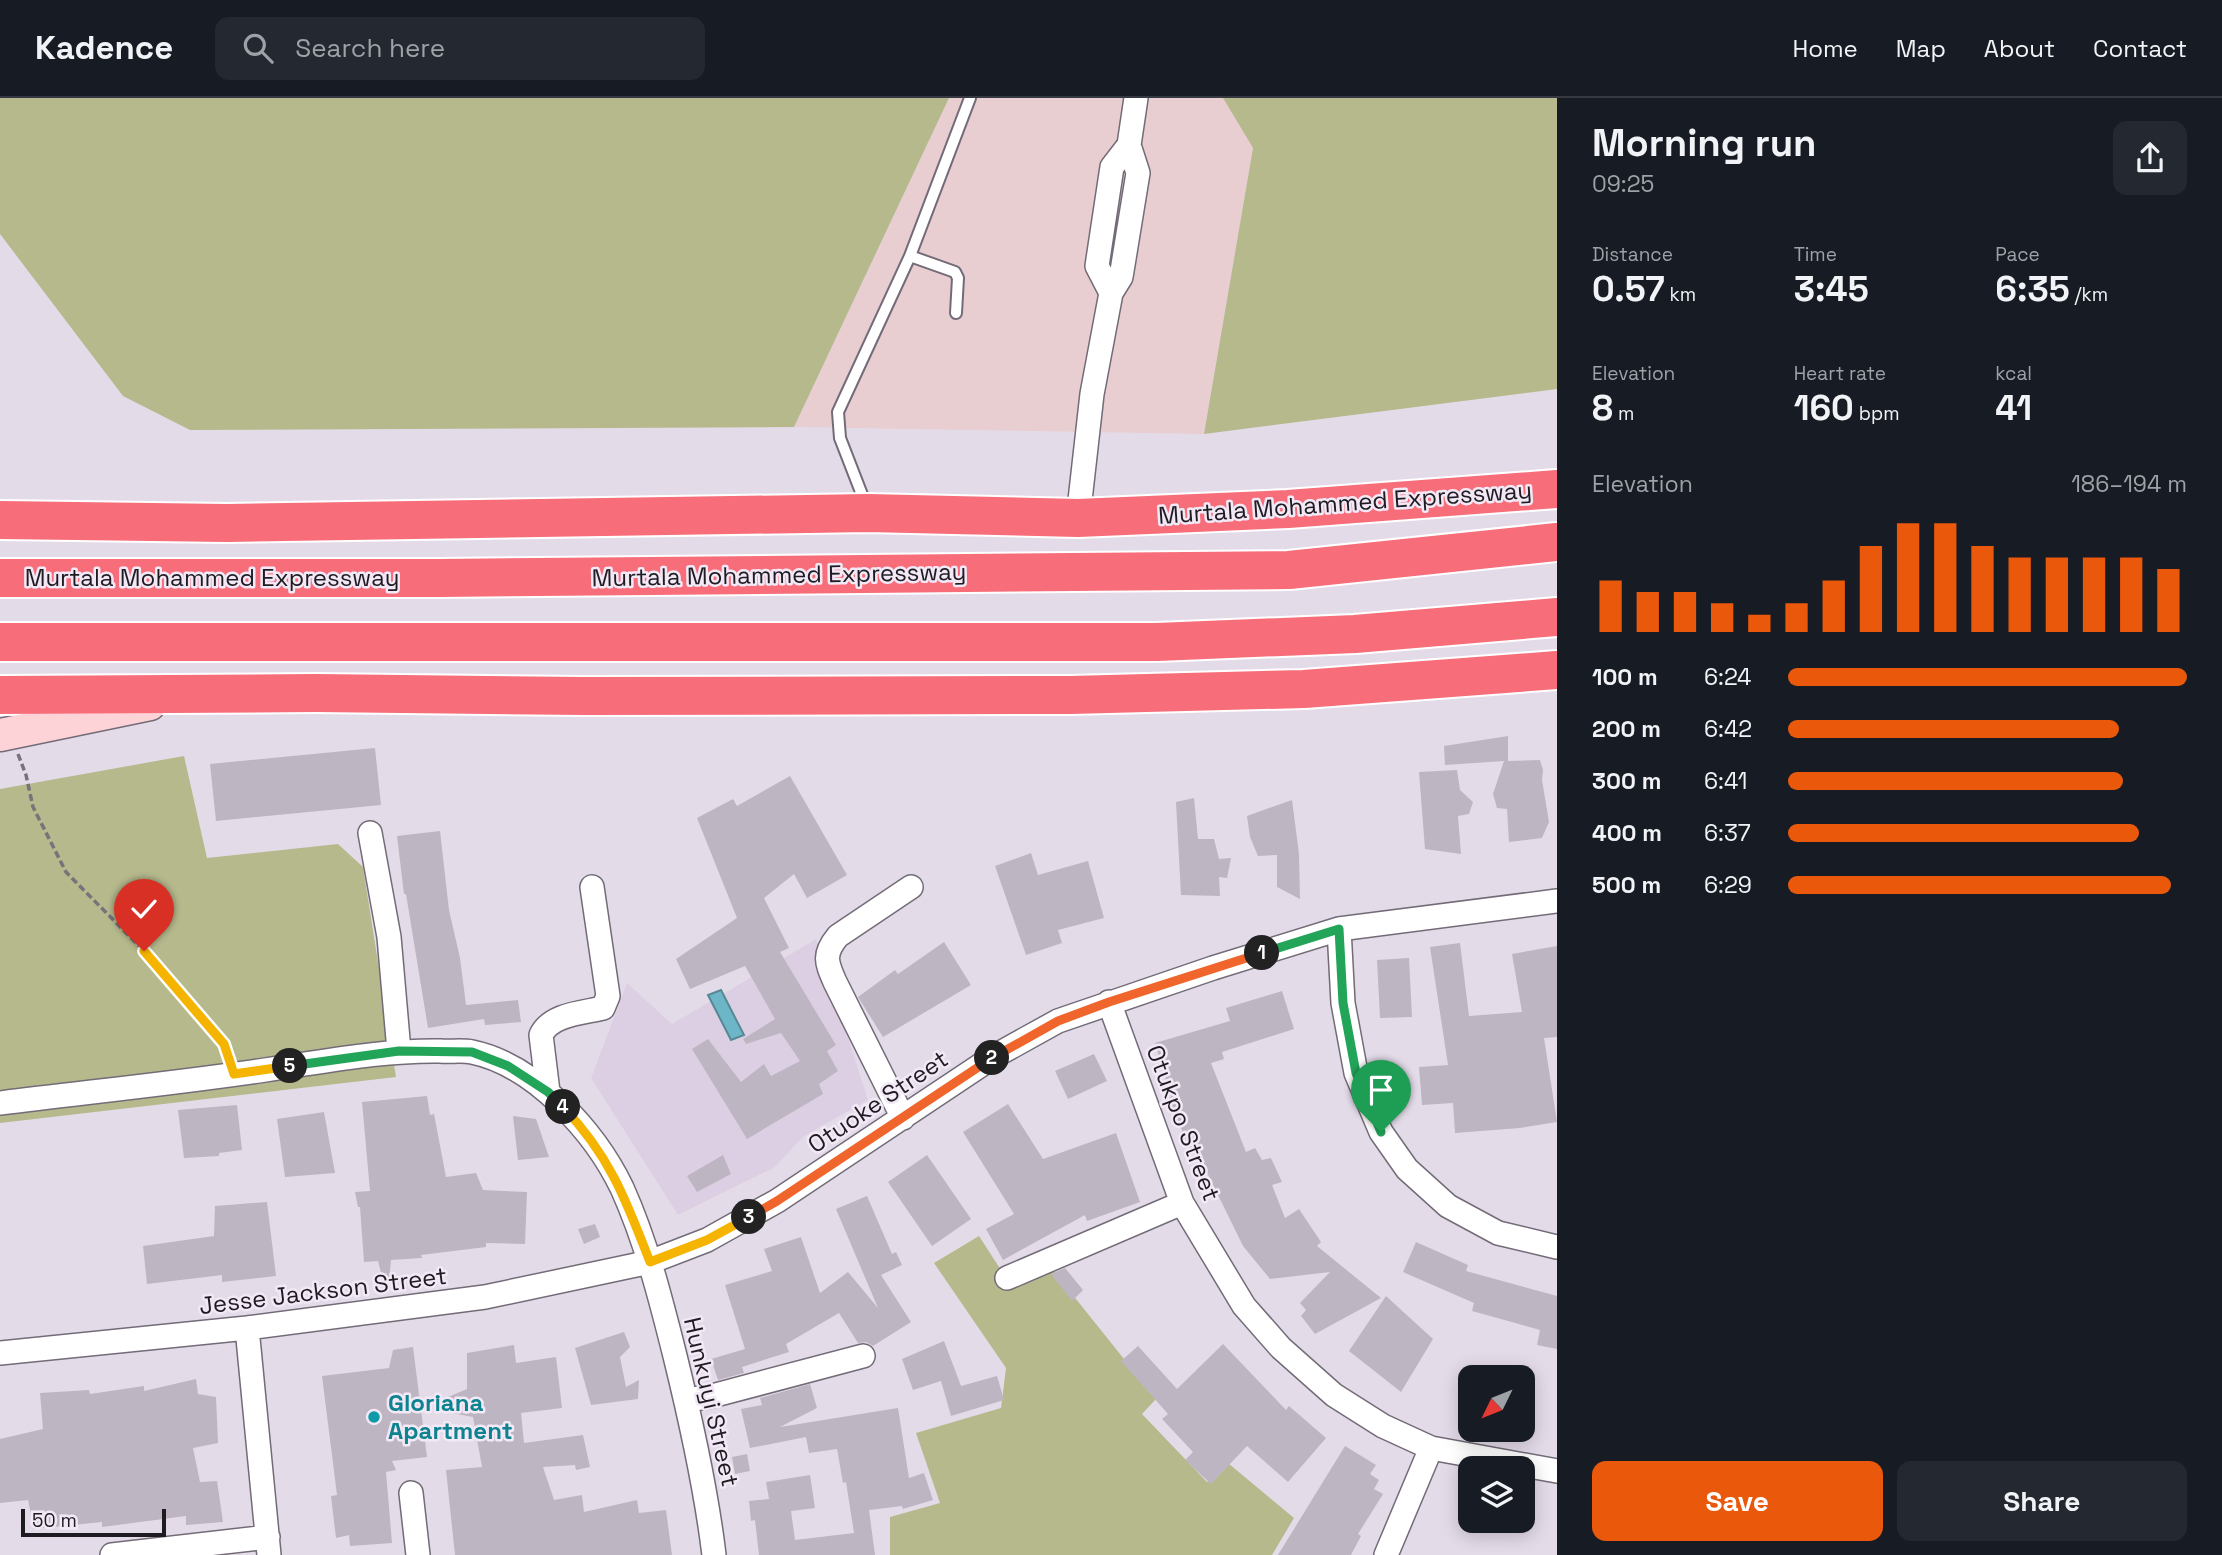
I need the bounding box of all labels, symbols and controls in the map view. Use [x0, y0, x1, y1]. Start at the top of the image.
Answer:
search box [215, 17, 705, 80]
text: Kadence [35, 27, 173, 69]
icon: search [239, 29, 277, 67]
text: Search here [295, 31, 445, 65]
text: Home [1792, 33, 1858, 64]
text: Map [1896, 33, 1946, 64]
text: About [1984, 33, 2055, 64]
text: Contact [2093, 33, 2187, 64]
text: Morning run [1592, 119, 1817, 167]
button: share [2113, 121, 2187, 195]
text: 09:25 [1592, 169, 1654, 199]
text: Distance [1592, 242, 1673, 267]
text: Time [1794, 242, 1837, 267]
text: Pace [1995, 242, 2040, 267]
text: 0.57 [1592, 267, 1665, 311]
text: 3:45 [1794, 267, 1869, 311]
text: 6:35 [1995, 267, 2070, 311]
text: km [1665, 282, 1696, 307]
text: /km [2070, 282, 2108, 307]
text: Elevation [1592, 361, 1675, 386]
text: Heart rate [1794, 361, 1886, 386]
text: kcal [1995, 361, 2032, 386]
text: 8 [1592, 386, 1613, 430]
text: 160 [1794, 386, 1854, 430]
text: 41 [1995, 386, 2032, 430]
text: m [1613, 401, 1634, 426]
text: bpm [1854, 401, 1900, 426]
text: Elevation [1592, 469, 1693, 499]
text: 186–194 m [2071, 469, 2187, 499]
street label: Murtala Mohammed Expressway [1157, 474, 1533, 531]
street label: Murtala Mohammed Expressway [591, 556, 967, 593]
street label: Murtala Mohammed Expressway [25, 562, 399, 593]
text: 100 m [1592, 662, 1658, 692]
text: 6:24 [1704, 662, 1751, 692]
text: 200 m [1592, 714, 1661, 744]
text: 6:42 [1704, 714, 1752, 744]
text: 300 m [1592, 766, 1661, 796]
text: 6:41 [1704, 766, 1747, 796]
text: 400 m [1592, 818, 1662, 848]
text: 6:37 [1704, 818, 1751, 848]
text: 500 m [1592, 870, 1661, 900]
text: 6:29 [1704, 870, 1752, 900]
pin [114, 879, 174, 951]
icon: check [125, 890, 163, 928]
pin: 1 [1244, 936, 1280, 970]
text: 1 [1257, 940, 1266, 965]
pin: 2 [974, 1040, 1010, 1076]
street label: Otukpo Street [1140, 1040, 1227, 1205]
street label: Otuoke Street [802, 1043, 954, 1160]
text: 2 [986, 1045, 997, 1070]
pin: 5 [272, 1048, 308, 1084]
text: 5 [284, 1053, 295, 1078]
pin [1351, 1060, 1411, 1132]
icon: arrive [1362, 1071, 1400, 1109]
pin: 4 [546, 1090, 580, 1124]
text: 4 [556, 1094, 569, 1119]
pin: 3 [732, 1200, 766, 1234]
text: 3 [743, 1204, 754, 1229]
street label: Jesse Jackson Street [197, 1260, 449, 1321]
street label: Hunkuyi Street [677, 1314, 746, 1490]
north arrow [1458, 1365, 1535, 1442]
map controls [1458, 1365, 1535, 1533]
place label: Gloriana Apartment [388, 1387, 513, 1446]
marker: Gloriana Apartment [366, 1409, 382, 1425]
button: layers [1458, 1456, 1535, 1533]
button: Save [1592, 1461, 1883, 1541]
button: Share [1897, 1461, 2187, 1541]
scale bar [21, 1506, 166, 1538]
text: 50 m [32, 1508, 77, 1533]

